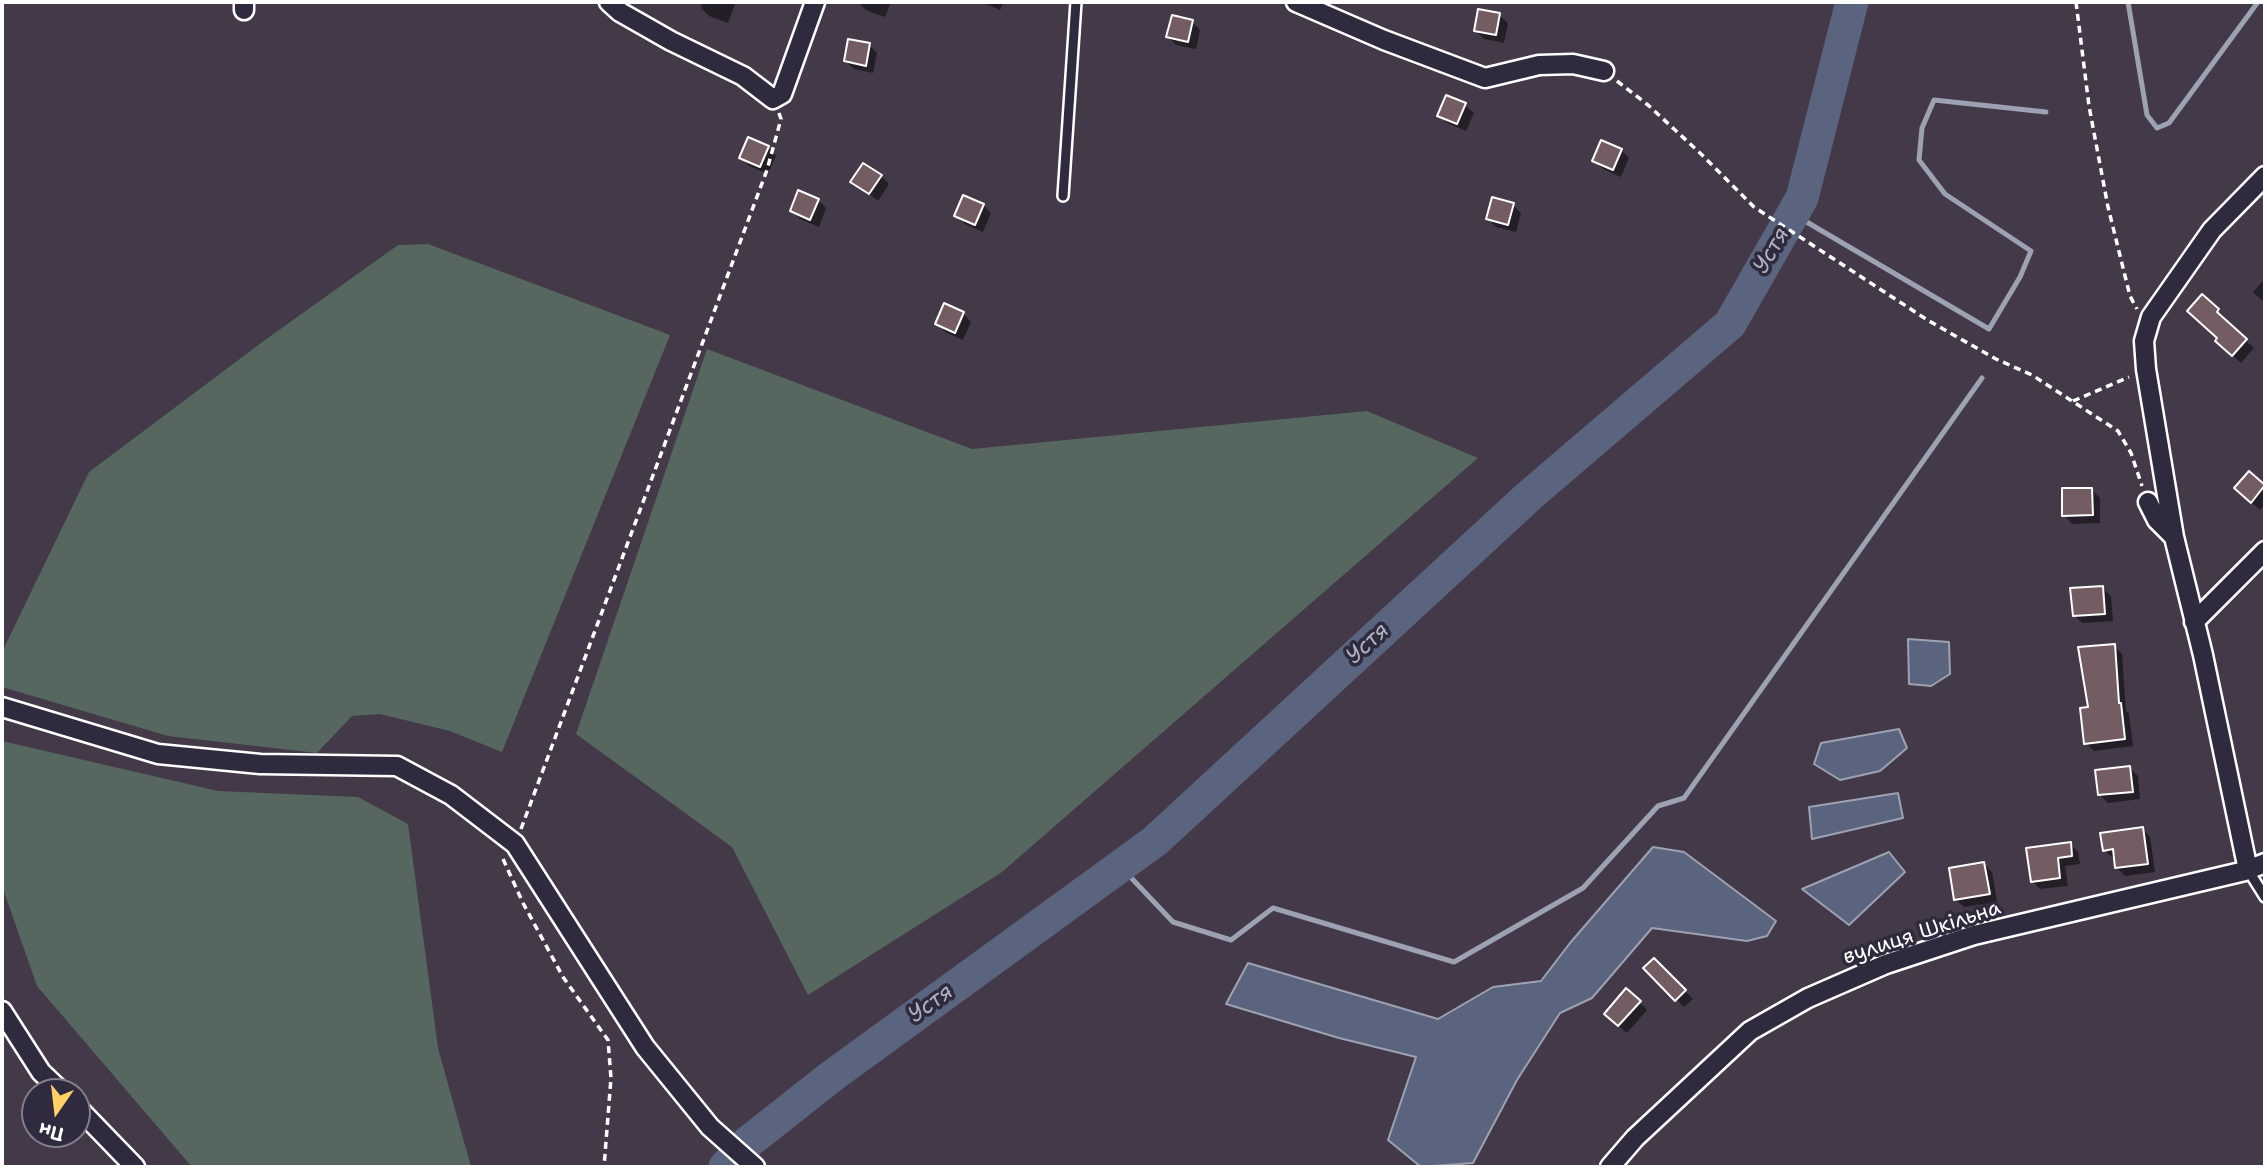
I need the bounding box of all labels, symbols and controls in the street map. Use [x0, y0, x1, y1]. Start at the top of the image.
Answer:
water label: Устя [1748, 223, 1796, 279]
water label: Устя [1341, 617, 1395, 671]
street label: вулиця Шкільна [1840, 896, 2004, 970]
water label: Устя [903, 978, 959, 1030]
north arrow [21, 1078, 91, 1148]
text: Пн [36, 1117, 66, 1147]

